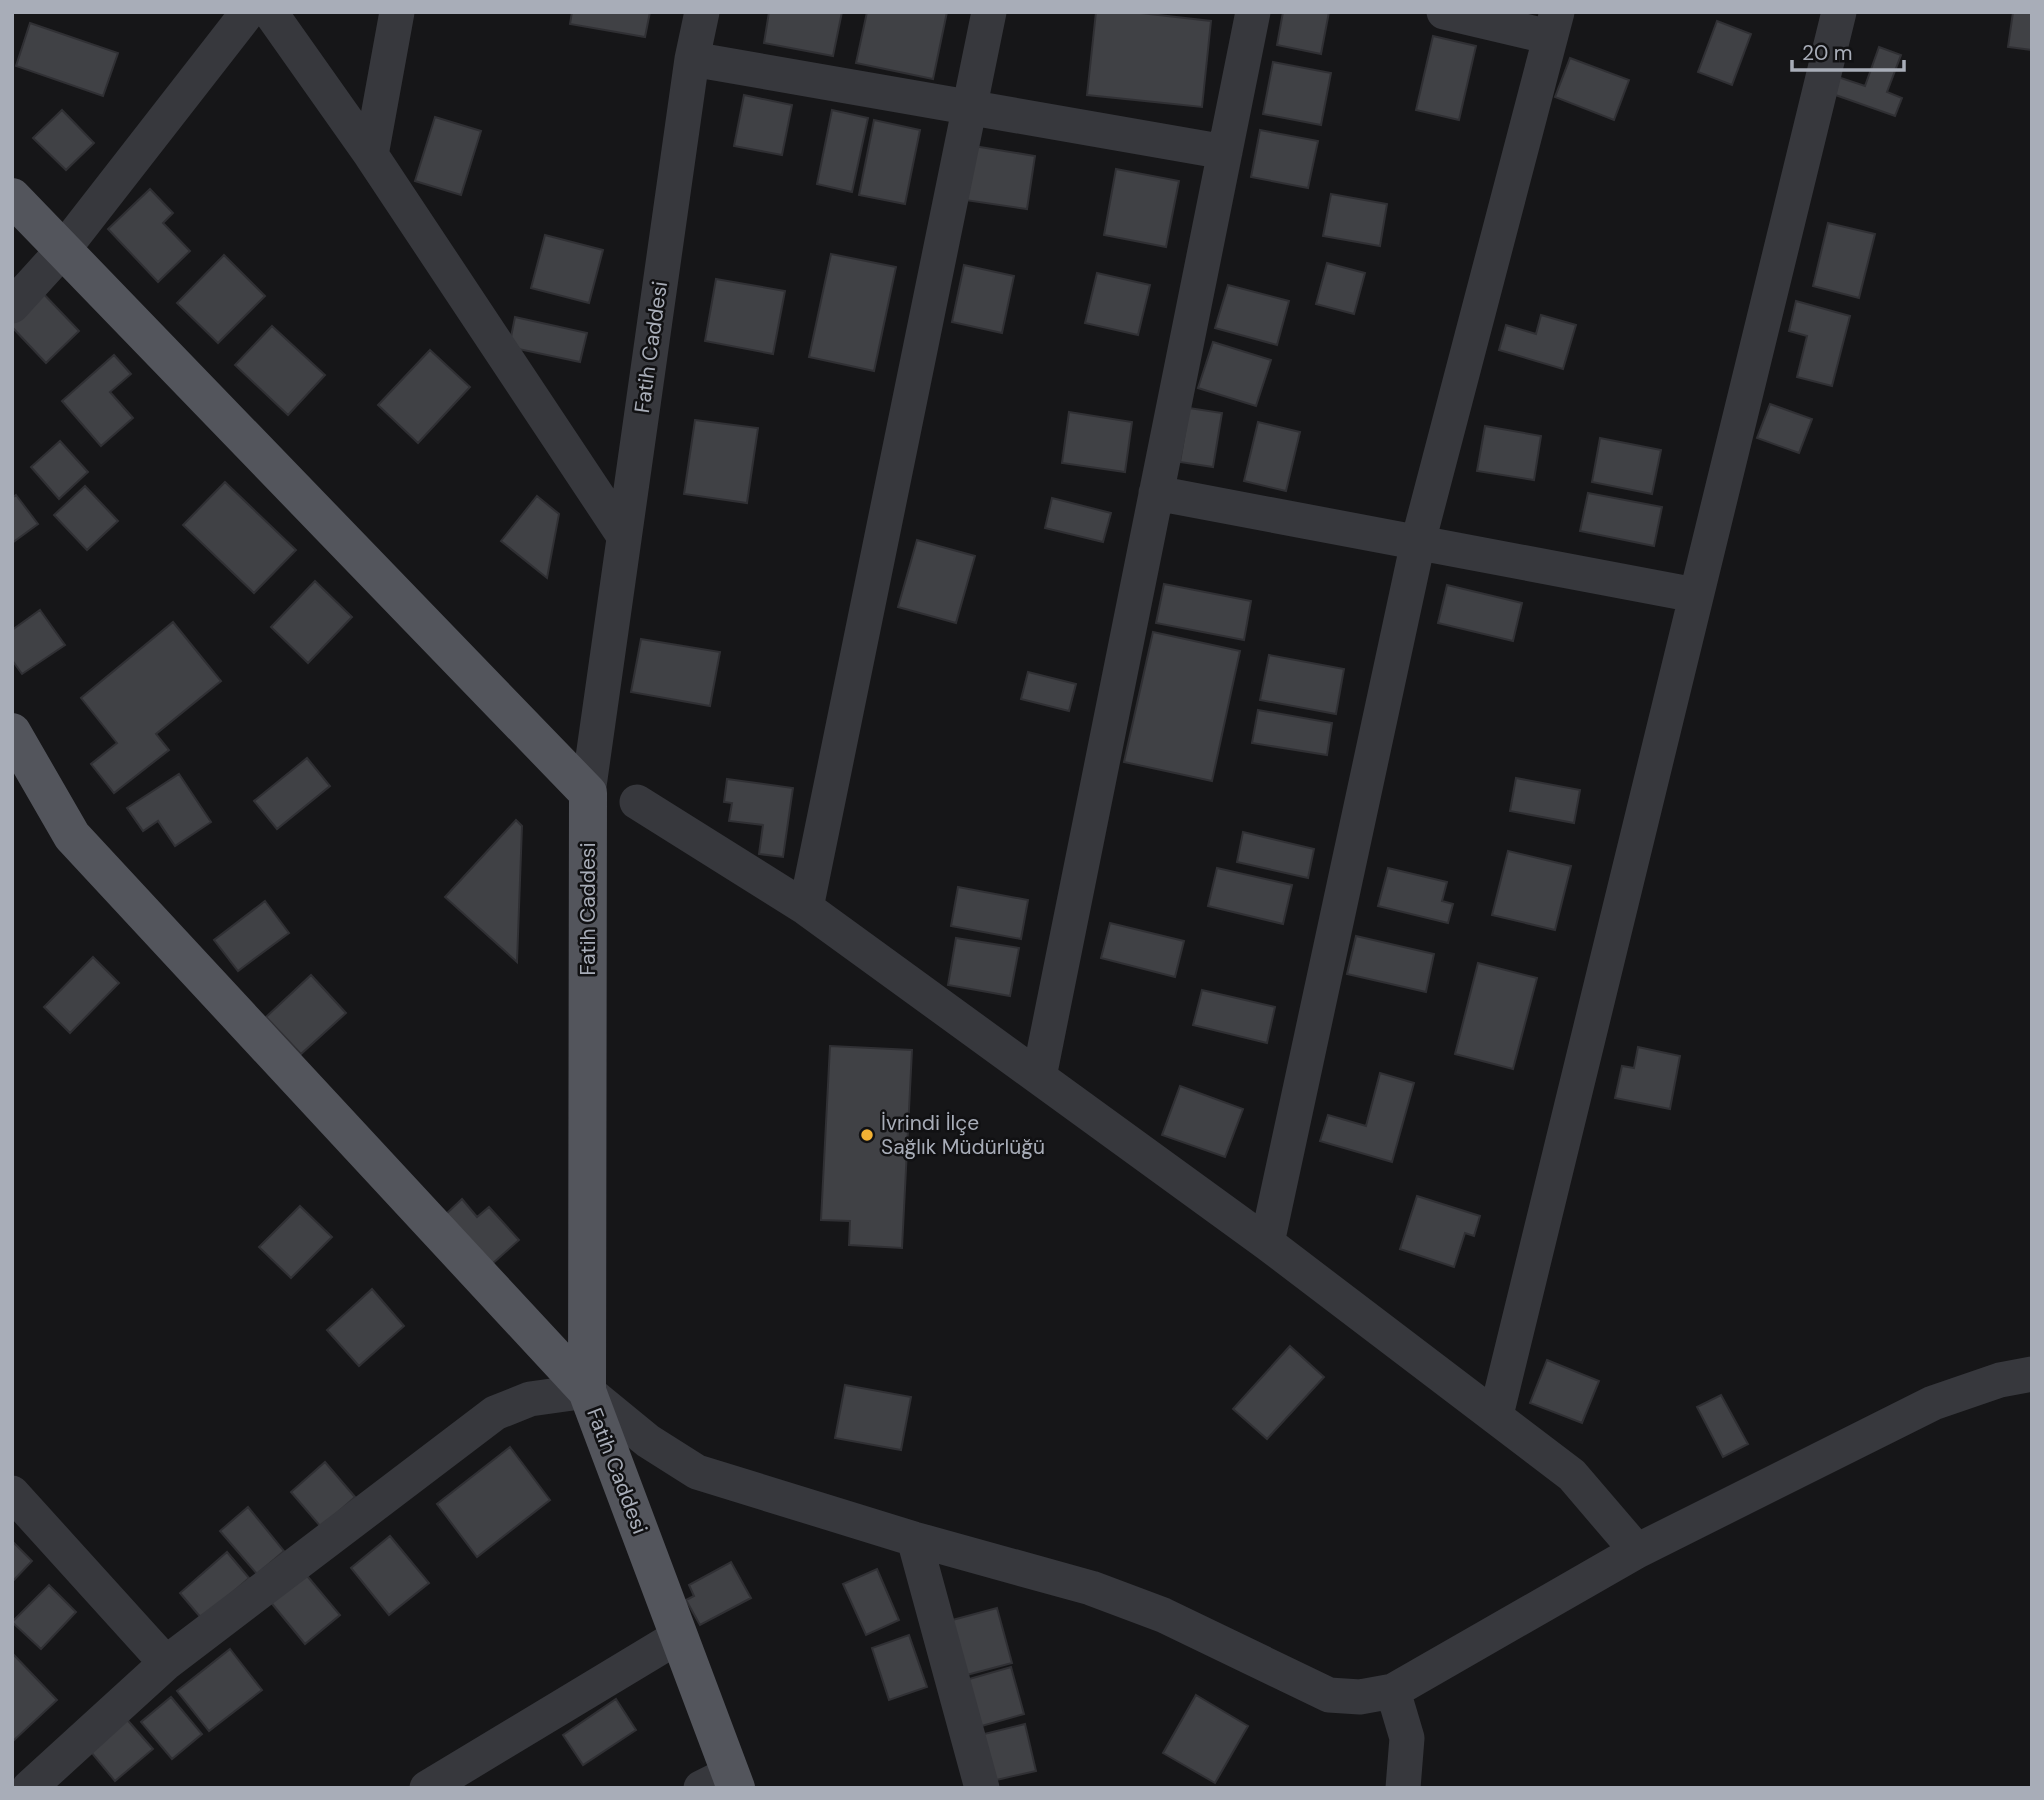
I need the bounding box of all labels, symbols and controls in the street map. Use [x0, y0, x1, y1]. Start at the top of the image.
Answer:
scale bar [1792, 28, 1904, 72]
text: 20 m [1802, 39, 1853, 67]
street label: Fatih Caddesi [628, 279, 674, 415]
street label: Fatih Caddesi [574, 843, 602, 975]
place label: İvrindi İlçe Sağlık Müdürlüğü [881, 1109, 1045, 1161]
marker: İvrindi İlçe Sağlık Müdürlüğü [859, 1127, 875, 1143]
street label: Fatih Caddesi [580, 1404, 654, 1538]

